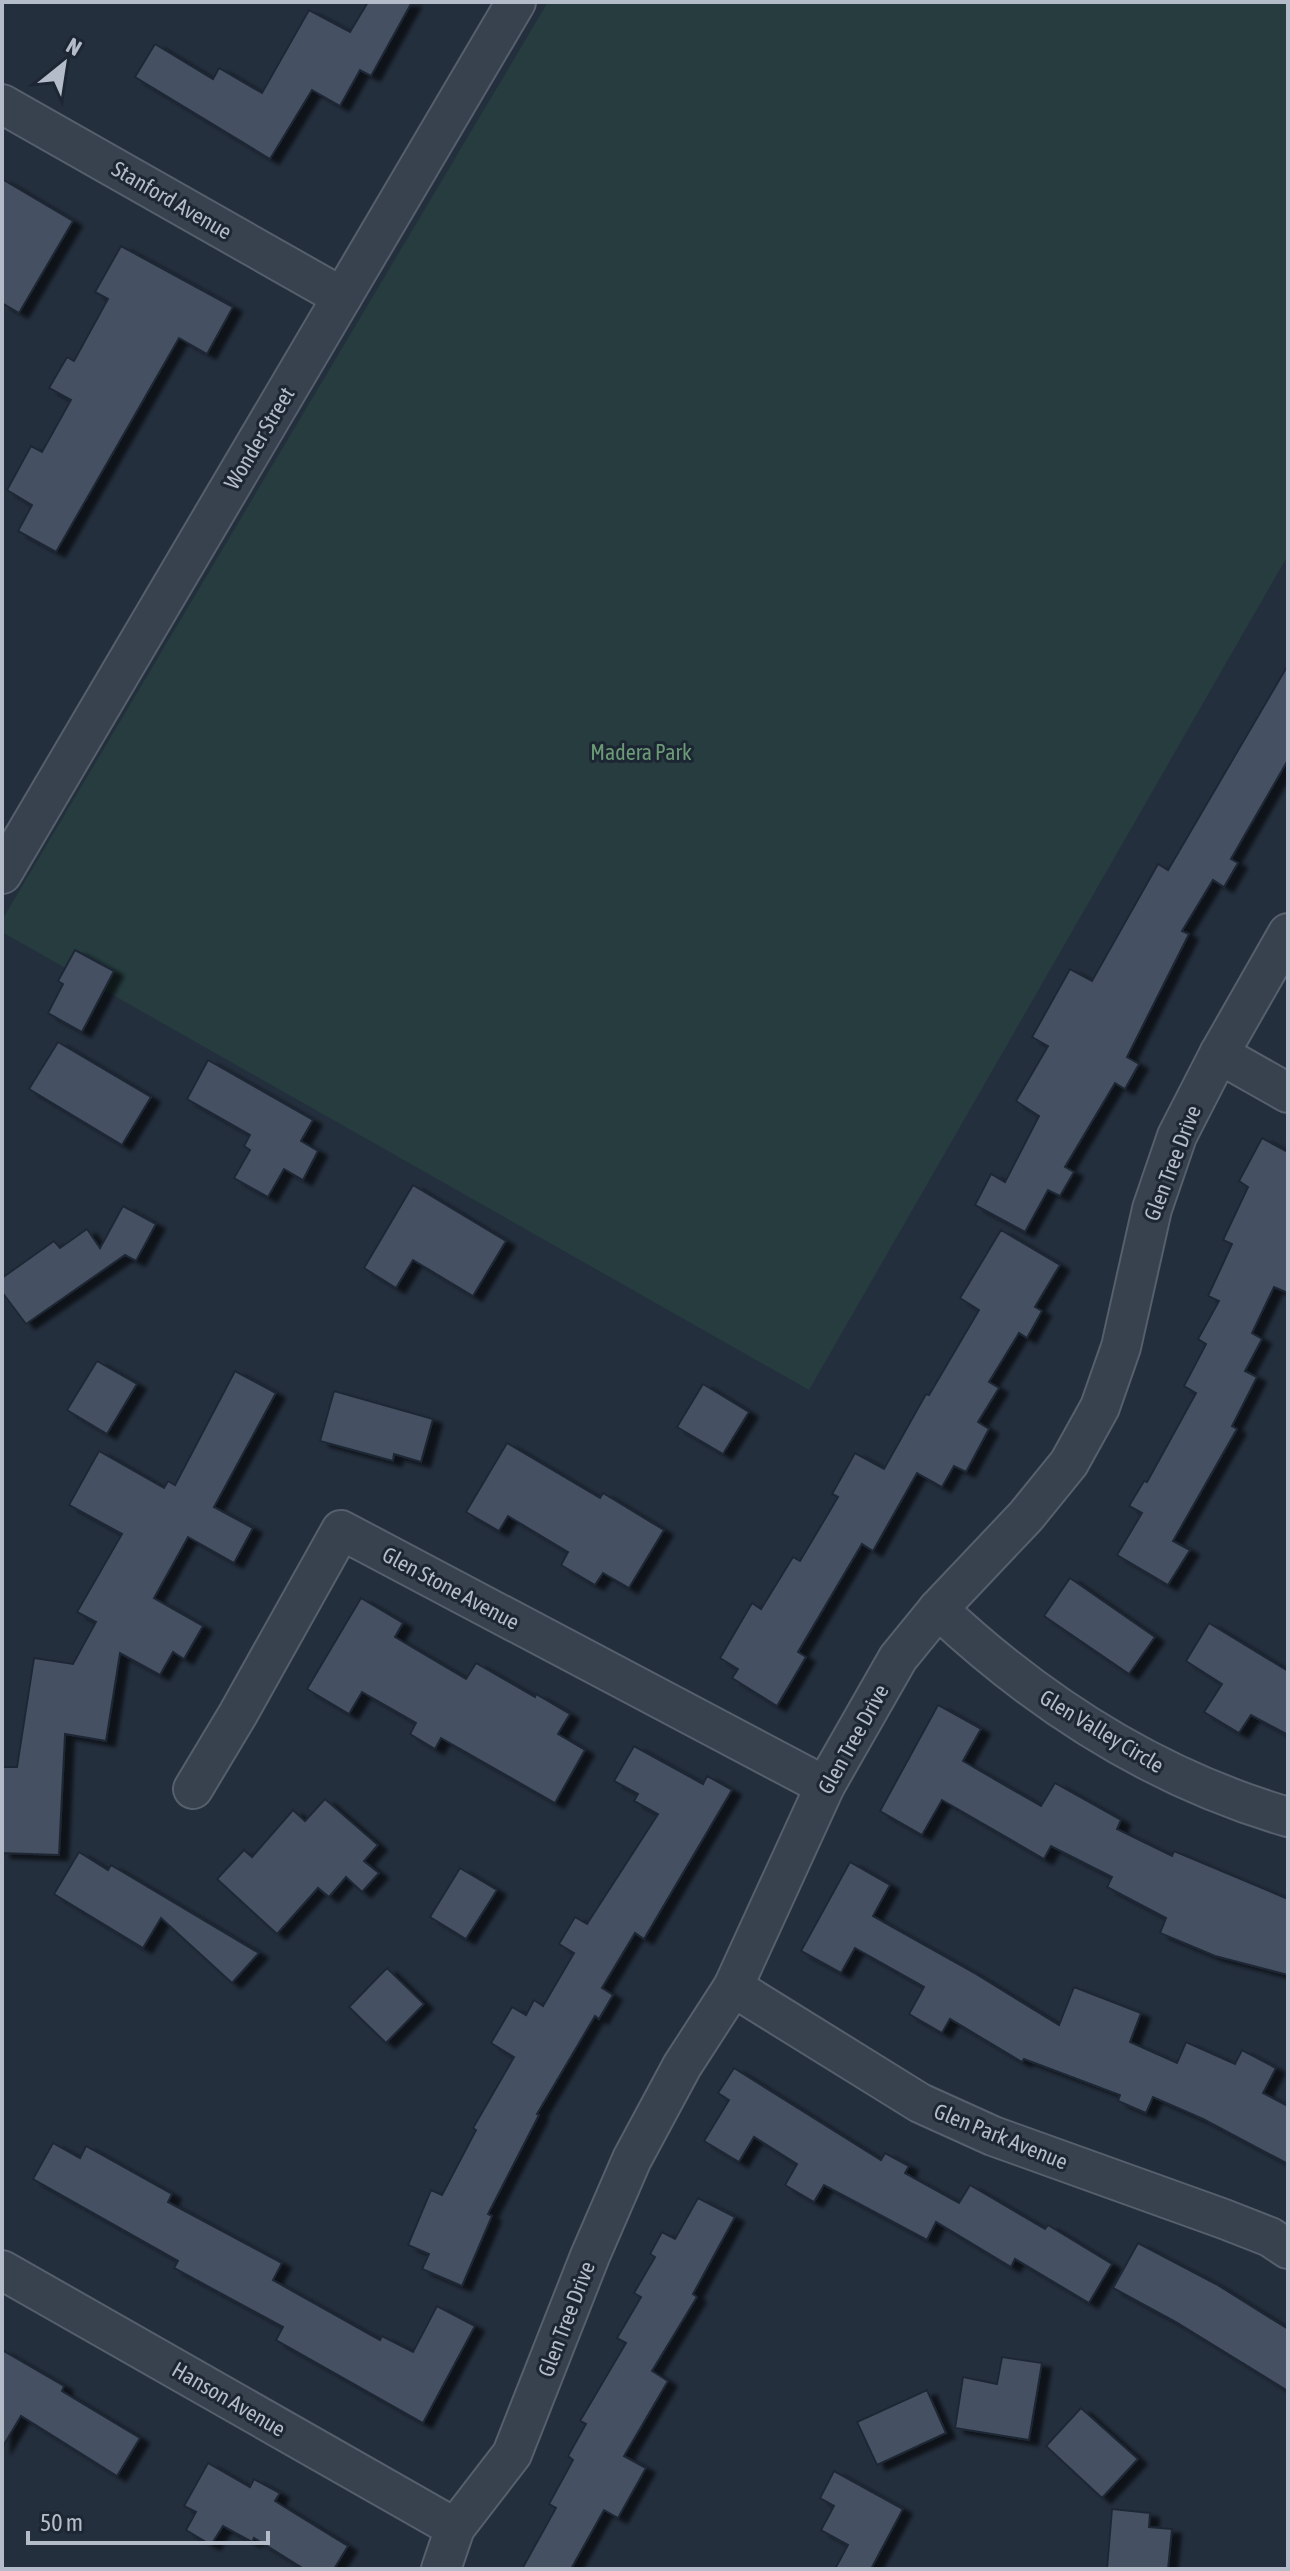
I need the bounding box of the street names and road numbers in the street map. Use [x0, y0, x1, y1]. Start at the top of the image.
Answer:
street label: Stanford Avenue [108, 155, 236, 245]
street label: Wonder Street [218, 382, 300, 494]
street label: Glen Tree Drive [1138, 1102, 1206, 1224]
street label: Glen Stone Avenue [378, 1541, 524, 1635]
street label: Glen Tree Drive [812, 1680, 894, 1798]
street label: Glen Valley Circle [1035, 1684, 1169, 1778]
street label: Glen Park Avenue [930, 2097, 1072, 2175]
street label: Glen Tree Drive [532, 2258, 600, 2380]
street label: Hanson Avenue [168, 2356, 290, 2442]

